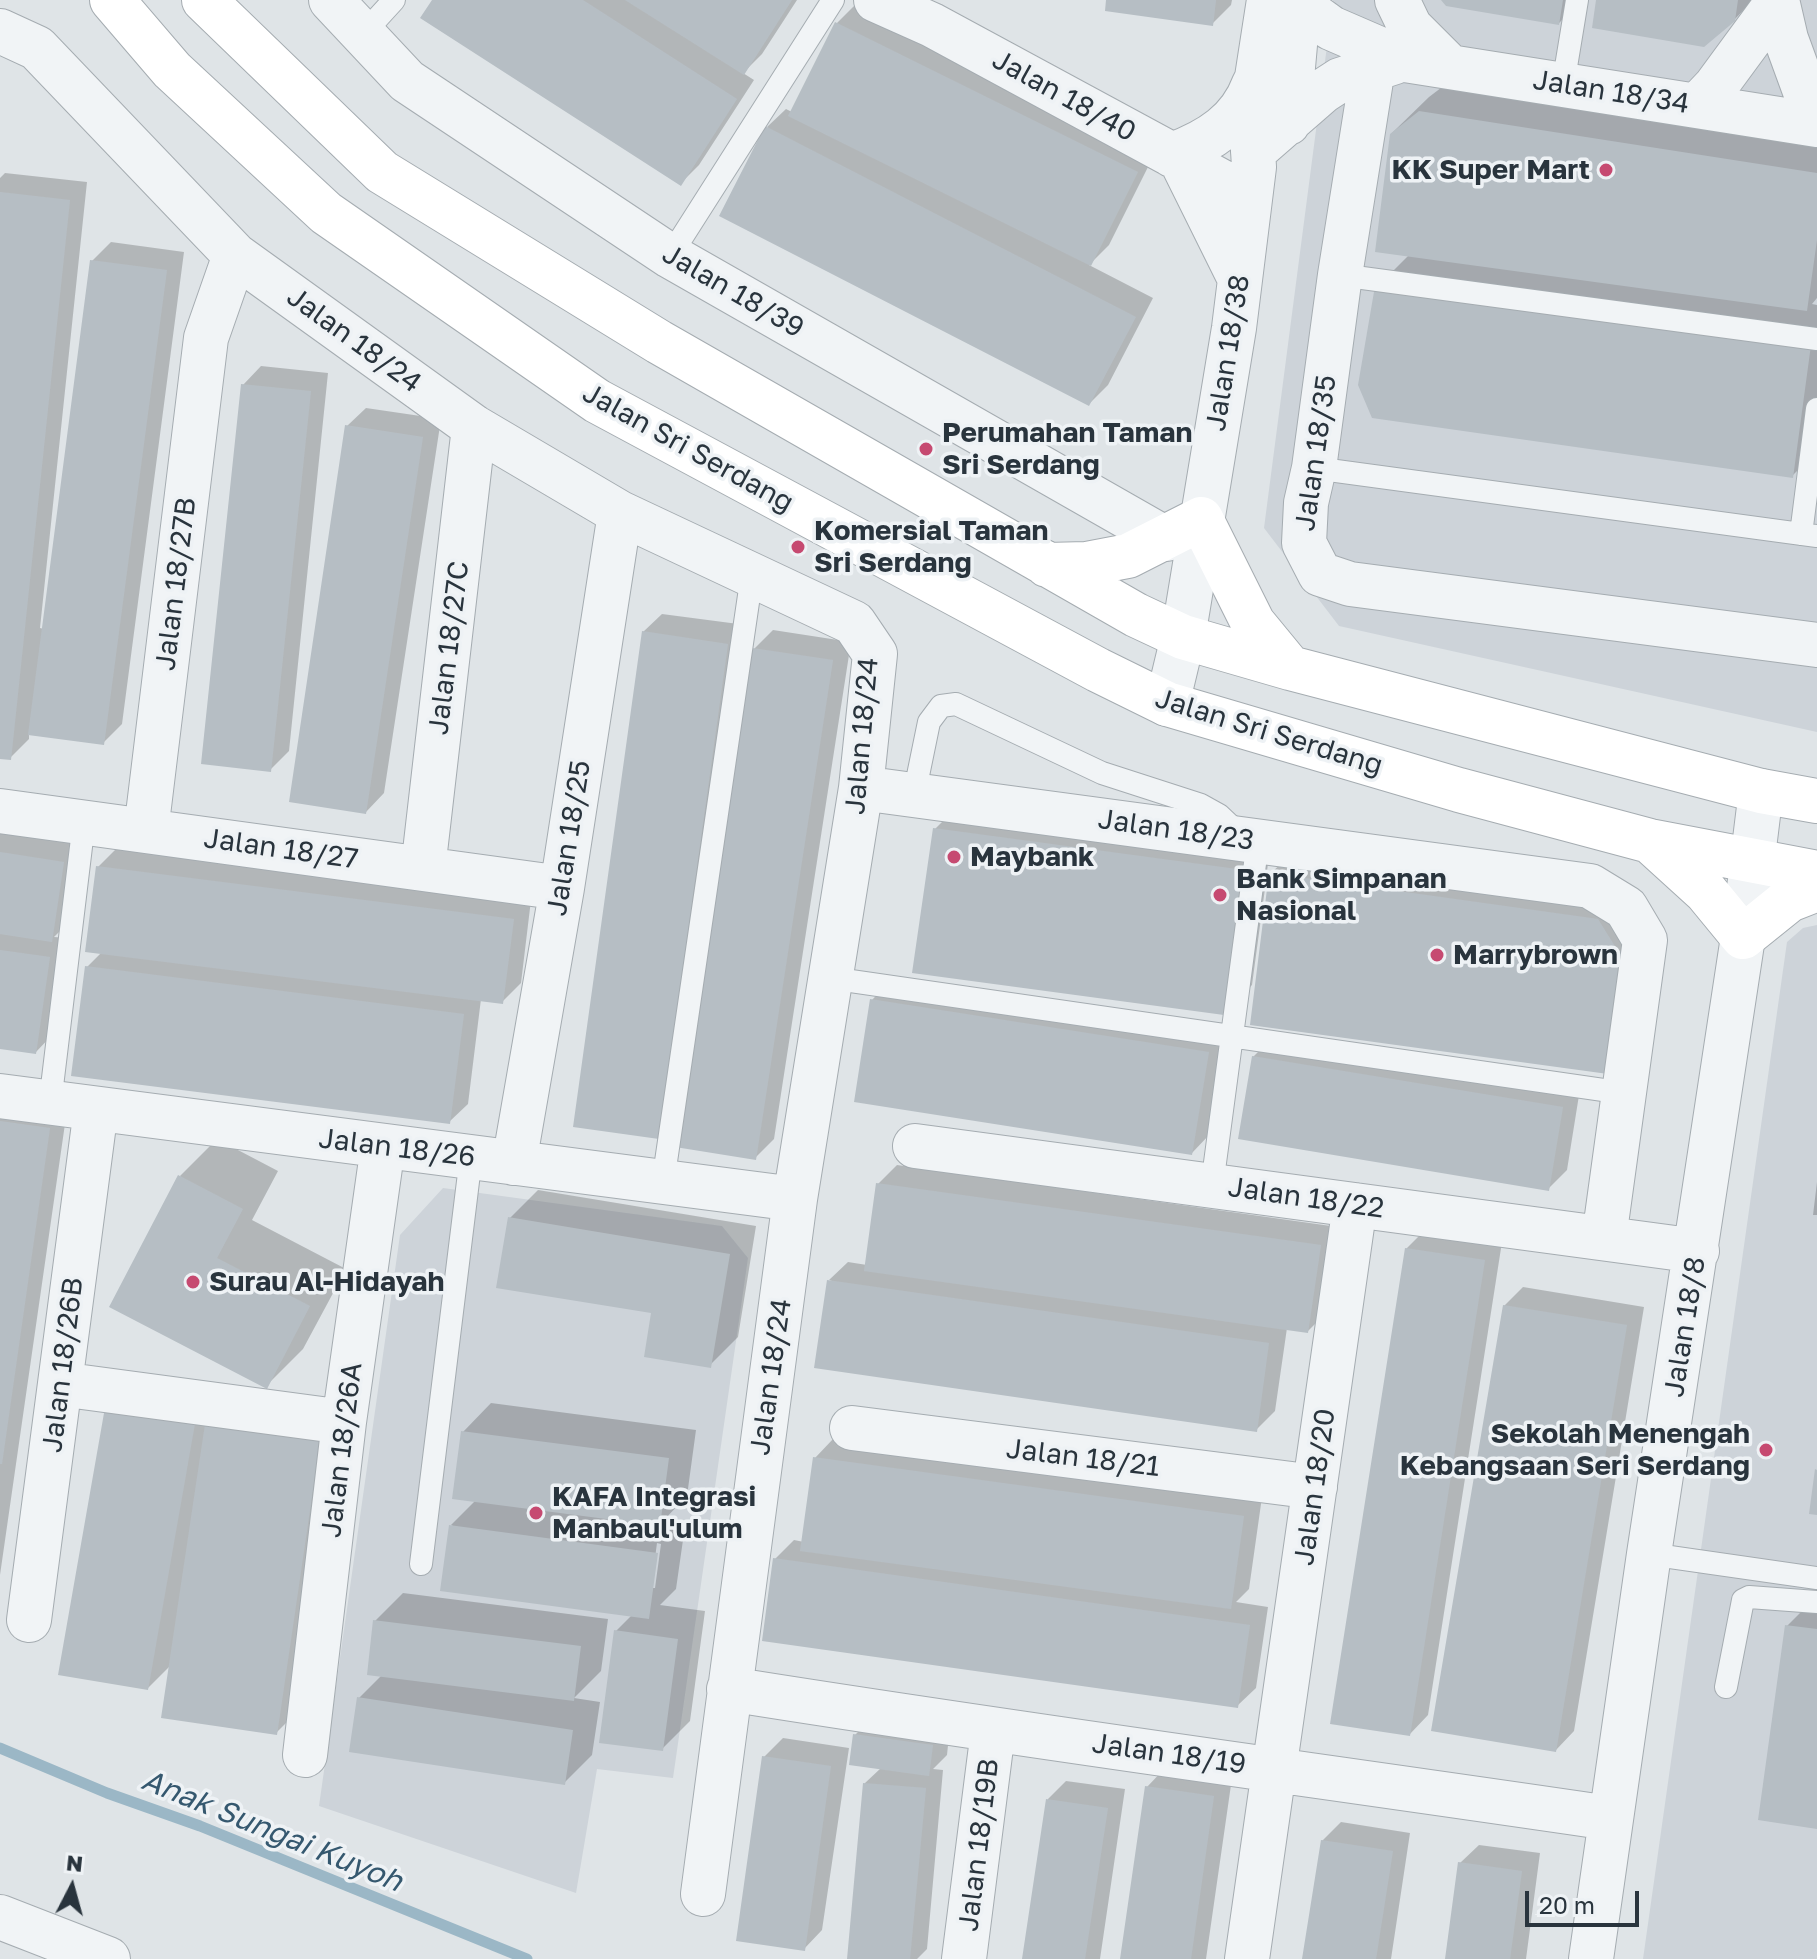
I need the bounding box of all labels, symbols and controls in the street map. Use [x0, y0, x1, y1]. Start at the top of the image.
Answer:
street label: Jalan 18/40 [986, 43, 1142, 149]
street label: Jalan 18/34 [1530, 63, 1692, 121]
place label: KK Super Mart [1391, 153, 1590, 187]
marker: KK Super Mart [1597, 161, 1615, 179]
street label: Jalan 18/39 [656, 237, 810, 345]
street label: Jalan 18/38 [1199, 272, 1257, 434]
street label: Jalan 18/24 [280, 280, 428, 400]
street label: Jalan 18/35 [1288, 373, 1344, 533]
street label: Jalan Sri Serdang [577, 376, 799, 520]
place label: Perumahan Taman Sri Serdang [942, 416, 1192, 482]
marker: Perumahan Taman Sri Serdang [917, 440, 935, 458]
street label: Jalan 18/27B [149, 495, 203, 673]
place label: Komersial Taman Sri Serdang [814, 514, 1048, 580]
marker: Komersial Taman Sri Serdang [789, 538, 807, 556]
street label: Jalan 18/27C [422, 559, 476, 737]
street label: Jalan 18/24 [838, 656, 886, 816]
street label: Jalan Sri Serdang [1151, 681, 1387, 783]
street label: Jalan 18/25 [540, 758, 598, 918]
street label: Jalan 18/23 [1096, 802, 1256, 858]
street label: Jalan 18/27 [202, 822, 360, 876]
place label: Maybank [970, 840, 1094, 874]
marker: Maybank [945, 848, 963, 866]
place label: Bank Simpanan Nasional [1236, 862, 1447, 928]
marker: Bank Simpanan Nasional [1211, 886, 1229, 904]
place label: Marrybrown [1453, 938, 1618, 972]
marker: Marrybrown [1428, 946, 1446, 964]
street label: Jalan 18/26 [317, 1122, 477, 1174]
street label: Jalan 18/22 [1226, 1170, 1386, 1226]
street label: Jalan 18/8 [1657, 1254, 1713, 1400]
place label: Surau Al-Hidayah [209, 1265, 444, 1299]
marker: Surau Al-Hidayah [184, 1273, 202, 1291]
street label: Jalan 18/26B [36, 1275, 90, 1455]
street label: Jalan 18/24 [743, 1297, 799, 1457]
street label: Jalan 18/26A [315, 1360, 369, 1540]
street label: Jalan 18/20 [1287, 1406, 1343, 1568]
place label: Sekolah Menengah Kebangsaan Seri Serdang [1400, 1417, 1750, 1483]
street label: Jalan 18/21 [1004, 1432, 1162, 1484]
marker: Sekolah Menengah Kebangsaan Seri Serdang [1757, 1441, 1775, 1459]
place label: KAFA Integrasi Manbaul'ulum [552, 1480, 756, 1546]
marker: KAFA Integrasi Manbaul'ulum [527, 1504, 545, 1522]
street label: Jalan 18/19 [1090, 1727, 1248, 1781]
street label: Jalan 18/19B [952, 1757, 1006, 1933]
water label: Anak Sungai Kuyoh [137, 1762, 407, 1900]
north arrow [32, 1847, 112, 1927]
text: N [65, 1848, 84, 1877]
scale bar [1529, 1875, 1643, 1925]
text: 20 m [1539, 1890, 1595, 1919]

